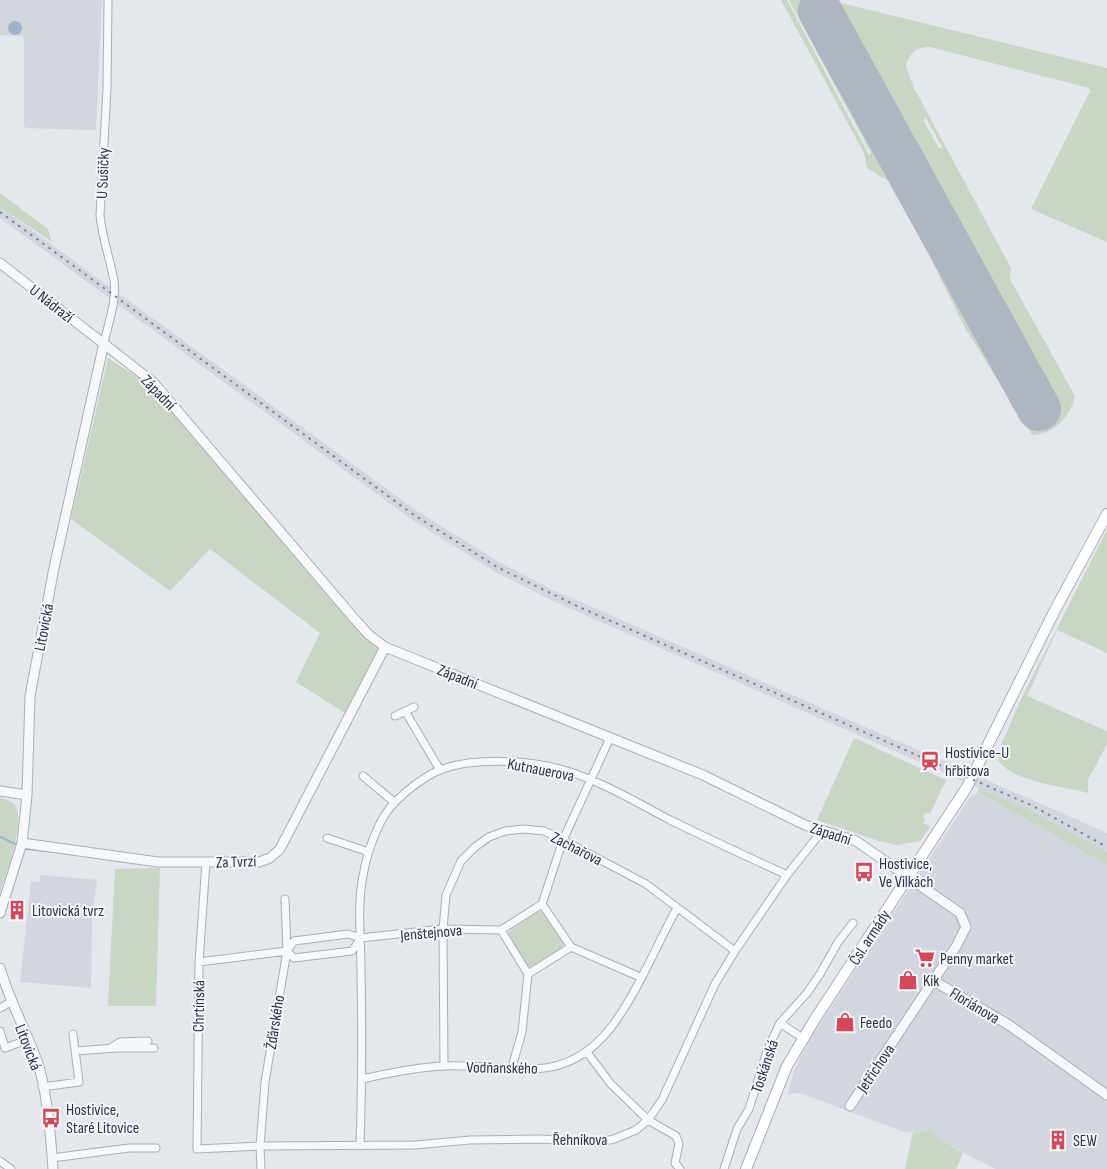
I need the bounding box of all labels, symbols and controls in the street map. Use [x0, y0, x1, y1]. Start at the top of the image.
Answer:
street label: U Sušičky [93, 147, 114, 199]
street label: U Nádraží [25, 281, 77, 327]
street label: Západní [137, 371, 179, 415]
street label: Litovická [31, 602, 58, 653]
street label: Západní [434, 661, 480, 694]
place label: Hostivice-U hřbitova [945, 744, 1009, 781]
station icon: Hostivice-U hřbitova [919, 750, 941, 772]
street label: Kutnauerova [506, 755, 576, 786]
street label: Západní [808, 819, 853, 850]
street label: Zachařova [548, 828, 605, 870]
street label: Za Tvrzí [215, 852, 257, 873]
place label: Hostivice, Ve Vilkách [879, 855, 933, 892]
bus stop icon: Hostivice, Ve Vilkách [853, 861, 875, 883]
building icon: Litovická tvrz [6, 899, 28, 921]
place label: Litovická tvrz [32, 902, 104, 921]
street label: Čsl. armády [845, 907, 895, 969]
street label: Jenštejnova [399, 921, 463, 946]
supermarket icon: Penny market [914, 947, 936, 969]
place label: Penny market [940, 950, 1014, 969]
shop icon: Kik [897, 969, 919, 991]
place label: Kik [923, 972, 939, 991]
street label: Chrtínská [190, 980, 209, 1032]
street label: Floriánova [946, 984, 1003, 1029]
street label: Žďárského [262, 994, 289, 1051]
shop icon: Feedo [834, 1011, 856, 1033]
place label: Feedo [860, 1014, 892, 1033]
street label: Litovická [10, 1022, 45, 1073]
street label: Toskánská [747, 1037, 783, 1096]
street label: Jetřichova [853, 1041, 899, 1097]
street label: Vodňanského [466, 1058, 538, 1079]
place label: Hostivice, Staré Litovice [66, 1101, 139, 1138]
bus stop icon: Hostivice, Staré Litovice [40, 1107, 62, 1129]
building icon: SEW [1047, 1129, 1069, 1151]
street label: Řehníkova [553, 1131, 607, 1150]
place label: SEW [1073, 1132, 1097, 1151]

